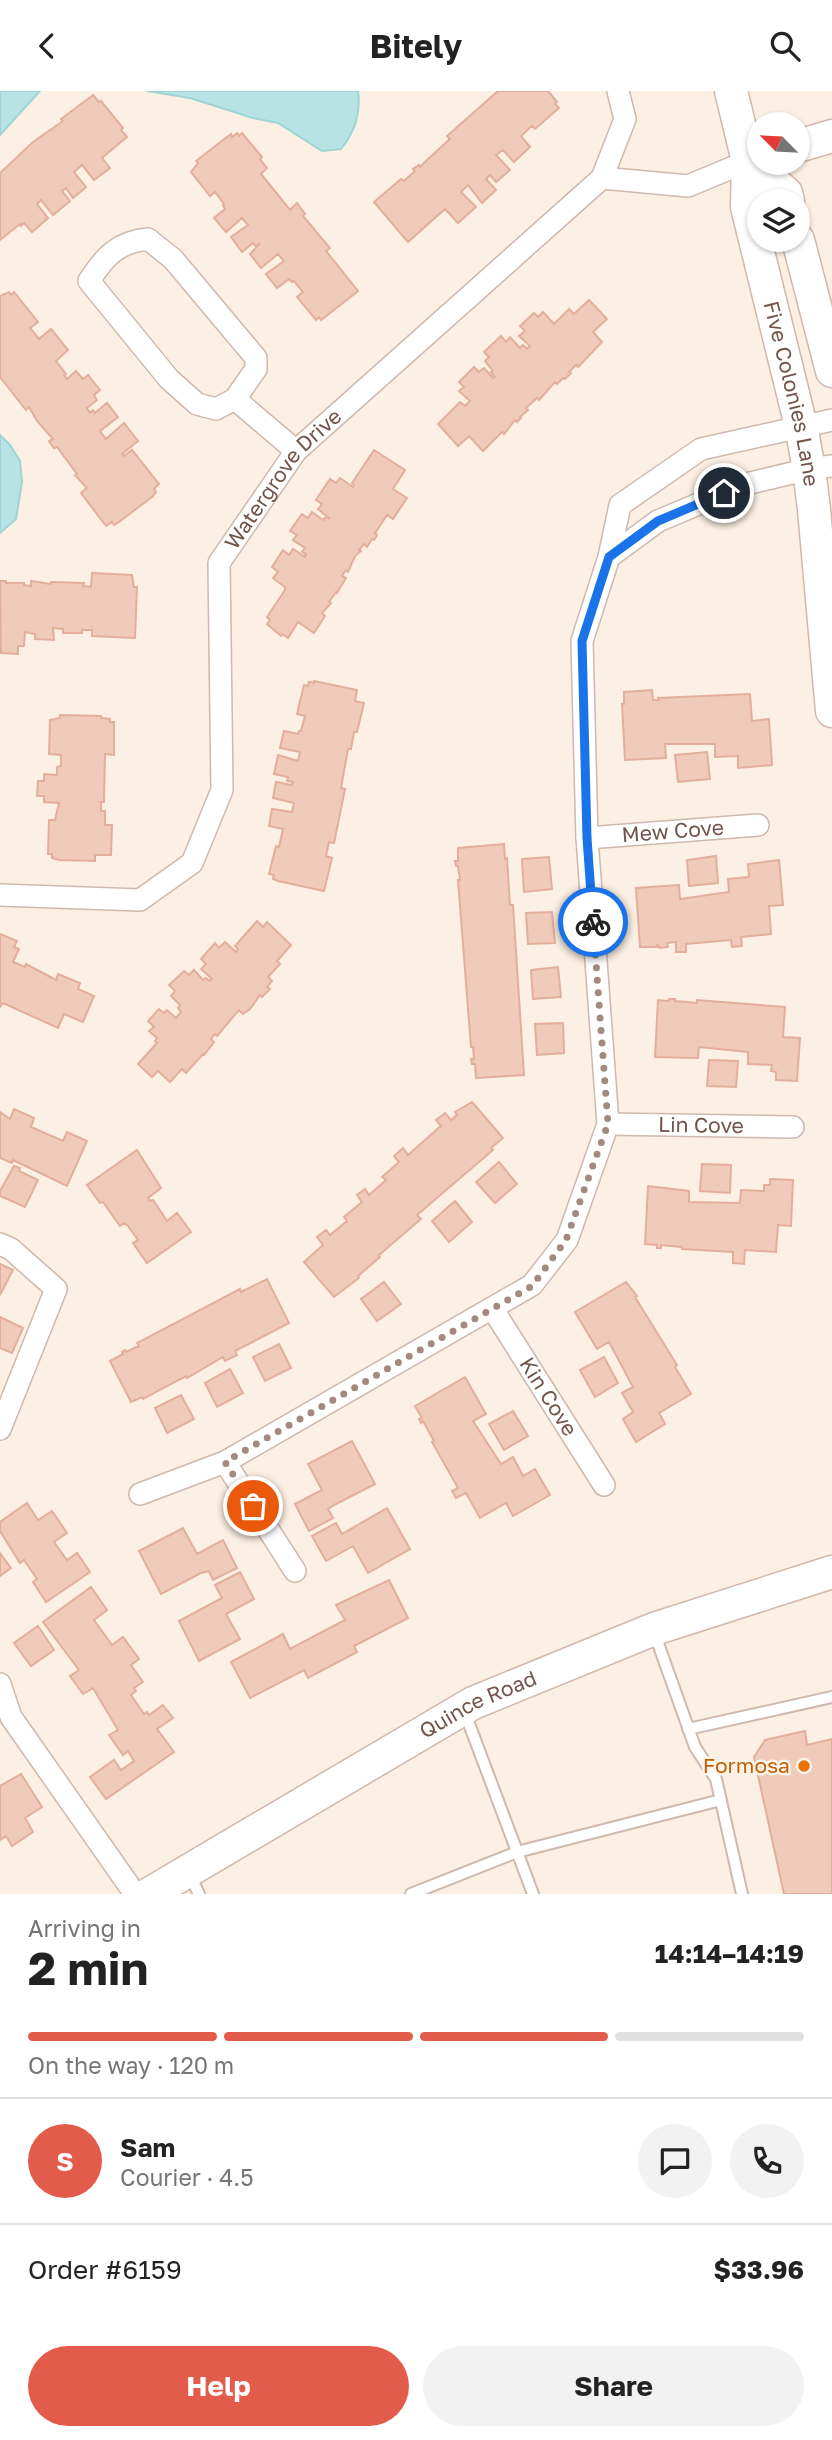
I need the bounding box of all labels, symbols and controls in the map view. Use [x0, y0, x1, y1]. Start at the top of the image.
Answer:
icon: back [28, 27, 66, 65]
text: Bitely [370, 27, 462, 65]
icon: search [766, 27, 804, 65]
north arrow [747, 112, 810, 175]
map controls [747, 112, 810, 252]
button: layers [747, 189, 810, 252]
street label: Five Colonies Lane [759, 298, 825, 488]
street label: Watergrove Drive [218, 403, 347, 554]
pin [694, 463, 754, 523]
icon: home [705, 474, 743, 512]
street label: Mew Cove [621, 814, 725, 847]
courier [558, 887, 628, 957]
icon: bike [574, 903, 612, 941]
street label: Lin Cove [658, 1111, 744, 1138]
street label: Kin Cove [514, 1352, 584, 1440]
pin [223, 1476, 283, 1536]
icon: bag [234, 1487, 272, 1525]
street label: Quince Road [414, 1664, 540, 1744]
place label: Formosa [703, 1752, 790, 1778]
marker: Formosa [796, 1758, 812, 1774]
text: Arriving in [28, 1914, 141, 1942]
text: 14:14–14:19 [655, 1938, 804, 1969]
text: 2 min [28, 1940, 148, 1995]
text: On the way · 120 m [28, 2051, 234, 2079]
button: chat [638, 2124, 712, 2198]
button: phone [730, 2124, 804, 2198]
text: Sam [120, 2132, 175, 2163]
text: S [56, 2146, 74, 2177]
text: Courier · 4.5 [120, 2163, 253, 2191]
text: Order #6159 [28, 2254, 182, 2285]
text: $33.96 [714, 2254, 804, 2285]
button: Help [28, 2346, 409, 2426]
button: Share [423, 2346, 804, 2426]

